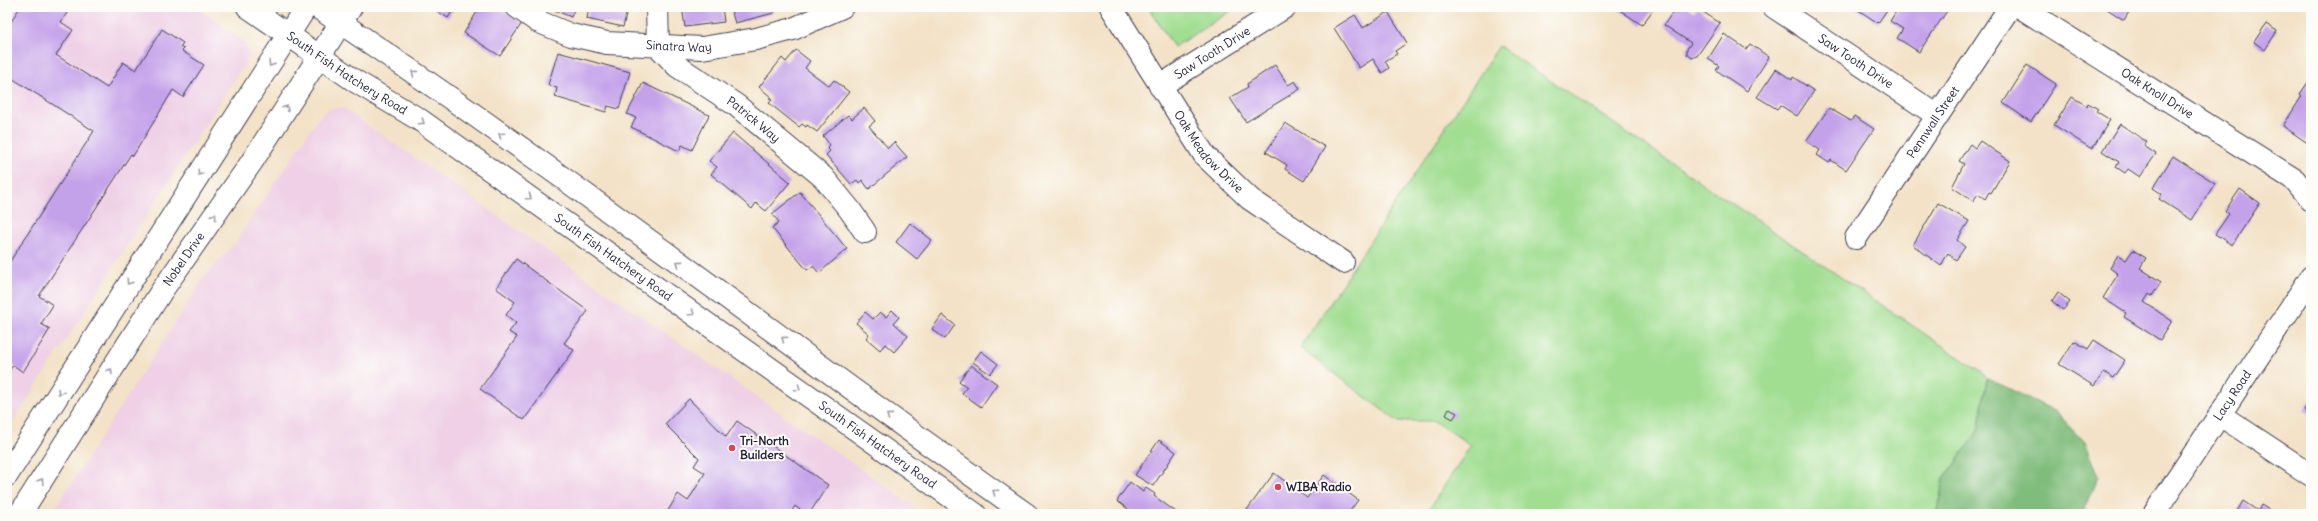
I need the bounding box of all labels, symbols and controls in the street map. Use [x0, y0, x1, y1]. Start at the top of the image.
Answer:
street label: Saw Tooth Drive [1171, 23, 1253, 82]
street label: South Fish Hatchery Road [284, 28, 410, 118]
street label: Saw Tooth Drive [1816, 30, 1896, 91]
street label: Sinatra Way [646, 37, 713, 55]
one-way arrow [268, 60, 276, 67]
street label: Oak Knoll Drive [2118, 64, 2196, 121]
one-way arrow [411, 71, 418, 78]
street label: Pennwall Street [1903, 83, 1962, 161]
street label: Patrick Way [724, 93, 783, 145]
one-way arrow [281, 106, 288, 113]
street label: Oak Meadow Drive [1171, 107, 1247, 196]
one-way arrow [418, 117, 425, 124]
one-way arrow [498, 132, 505, 140]
one-way arrow [197, 169, 205, 176]
one-way arrow [524, 192, 531, 199]
street label: South Fish Hatchery Road [552, 210, 675, 304]
one-way arrow [209, 214, 216, 221]
street label: Nobel Drive [160, 229, 207, 289]
one-way arrow [676, 261, 683, 268]
one-way arrow [126, 278, 134, 285]
one-way arrow [687, 308, 694, 315]
one-way arrow [781, 336, 788, 344]
street label: Lacy Road [2210, 367, 2254, 423]
one-way arrow [106, 368, 113, 375]
one-way arrow [793, 383, 800, 390]
one-way arrow [57, 388, 64, 395]
street label: South Fish Hatchery Road [816, 398, 940, 491]
one-way arrow [886, 413, 893, 420]
place label: Tri-North Builders [740, 433, 789, 462]
marker: Tri-North Builders [727, 443, 737, 453]
one-way arrow [36, 478, 44, 485]
place label: WIBA Radio [1286, 479, 1352, 494]
marker: WIBA Radio [1273, 482, 1283, 492]
one-way arrow [992, 489, 999, 496]

